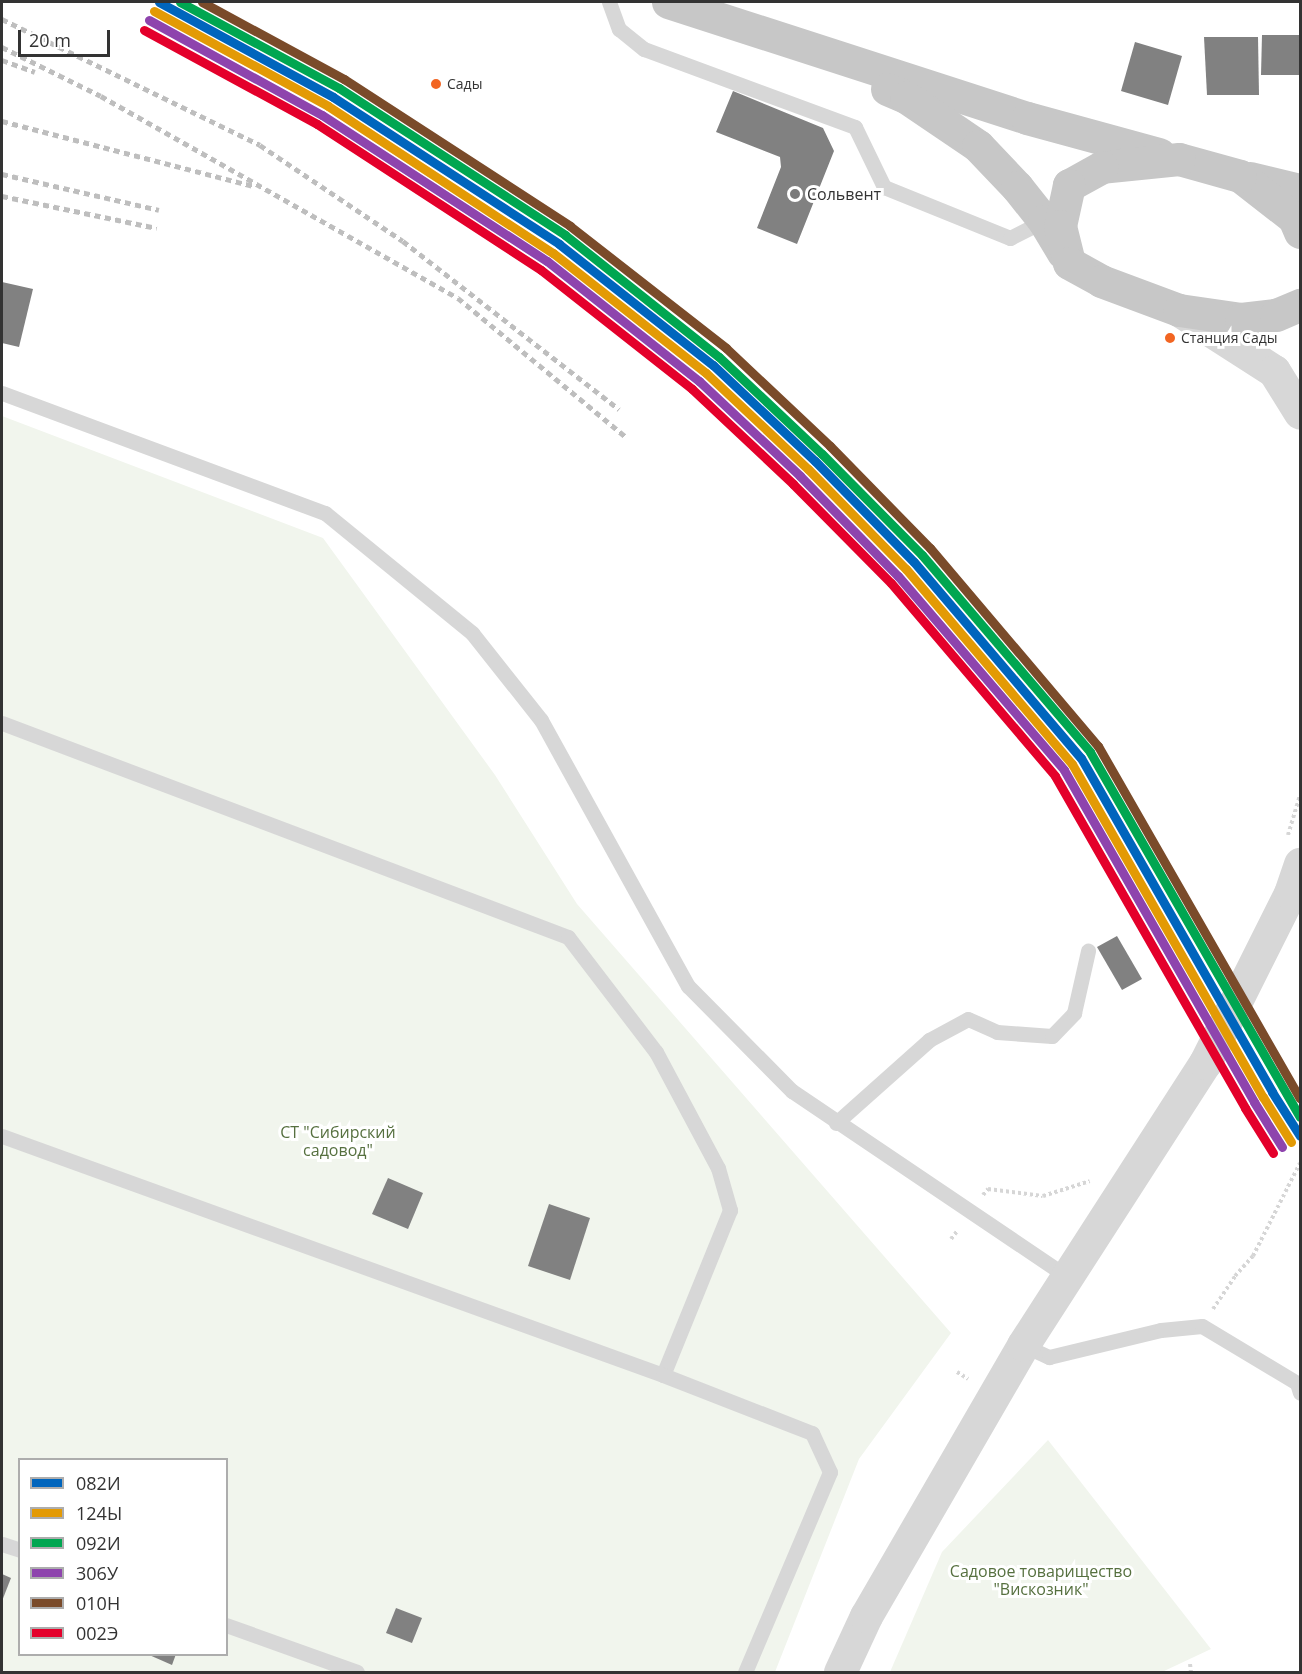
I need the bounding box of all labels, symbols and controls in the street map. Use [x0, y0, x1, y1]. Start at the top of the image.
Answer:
scale bar [21, 18, 112, 56]
text: 20 m [29, 28, 71, 52]
place label: Сады [447, 76, 482, 92]
marker: Сады [430, 78, 442, 90]
place label: Сольвент [807, 184, 881, 204]
marker: Сольвент [788, 187, 802, 201]
place label: Станция Сады [1181, 330, 1277, 346]
marker: Станция Сады [1164, 332, 1176, 344]
park label: СТ "Сибирский садовод" [280, 1122, 396, 1160]
legend [18, 1458, 228, 1656]
text: 082И [76, 1471, 121, 1495]
text: 124Ы [76, 1501, 122, 1525]
text: 092И [76, 1531, 121, 1555]
text: 306У [76, 1561, 118, 1585]
park label: Садовое товарищество "Вискозник" [950, 1561, 1132, 1599]
text: 010Н [76, 1591, 120, 1615]
text: 002Э [76, 1621, 118, 1645]

